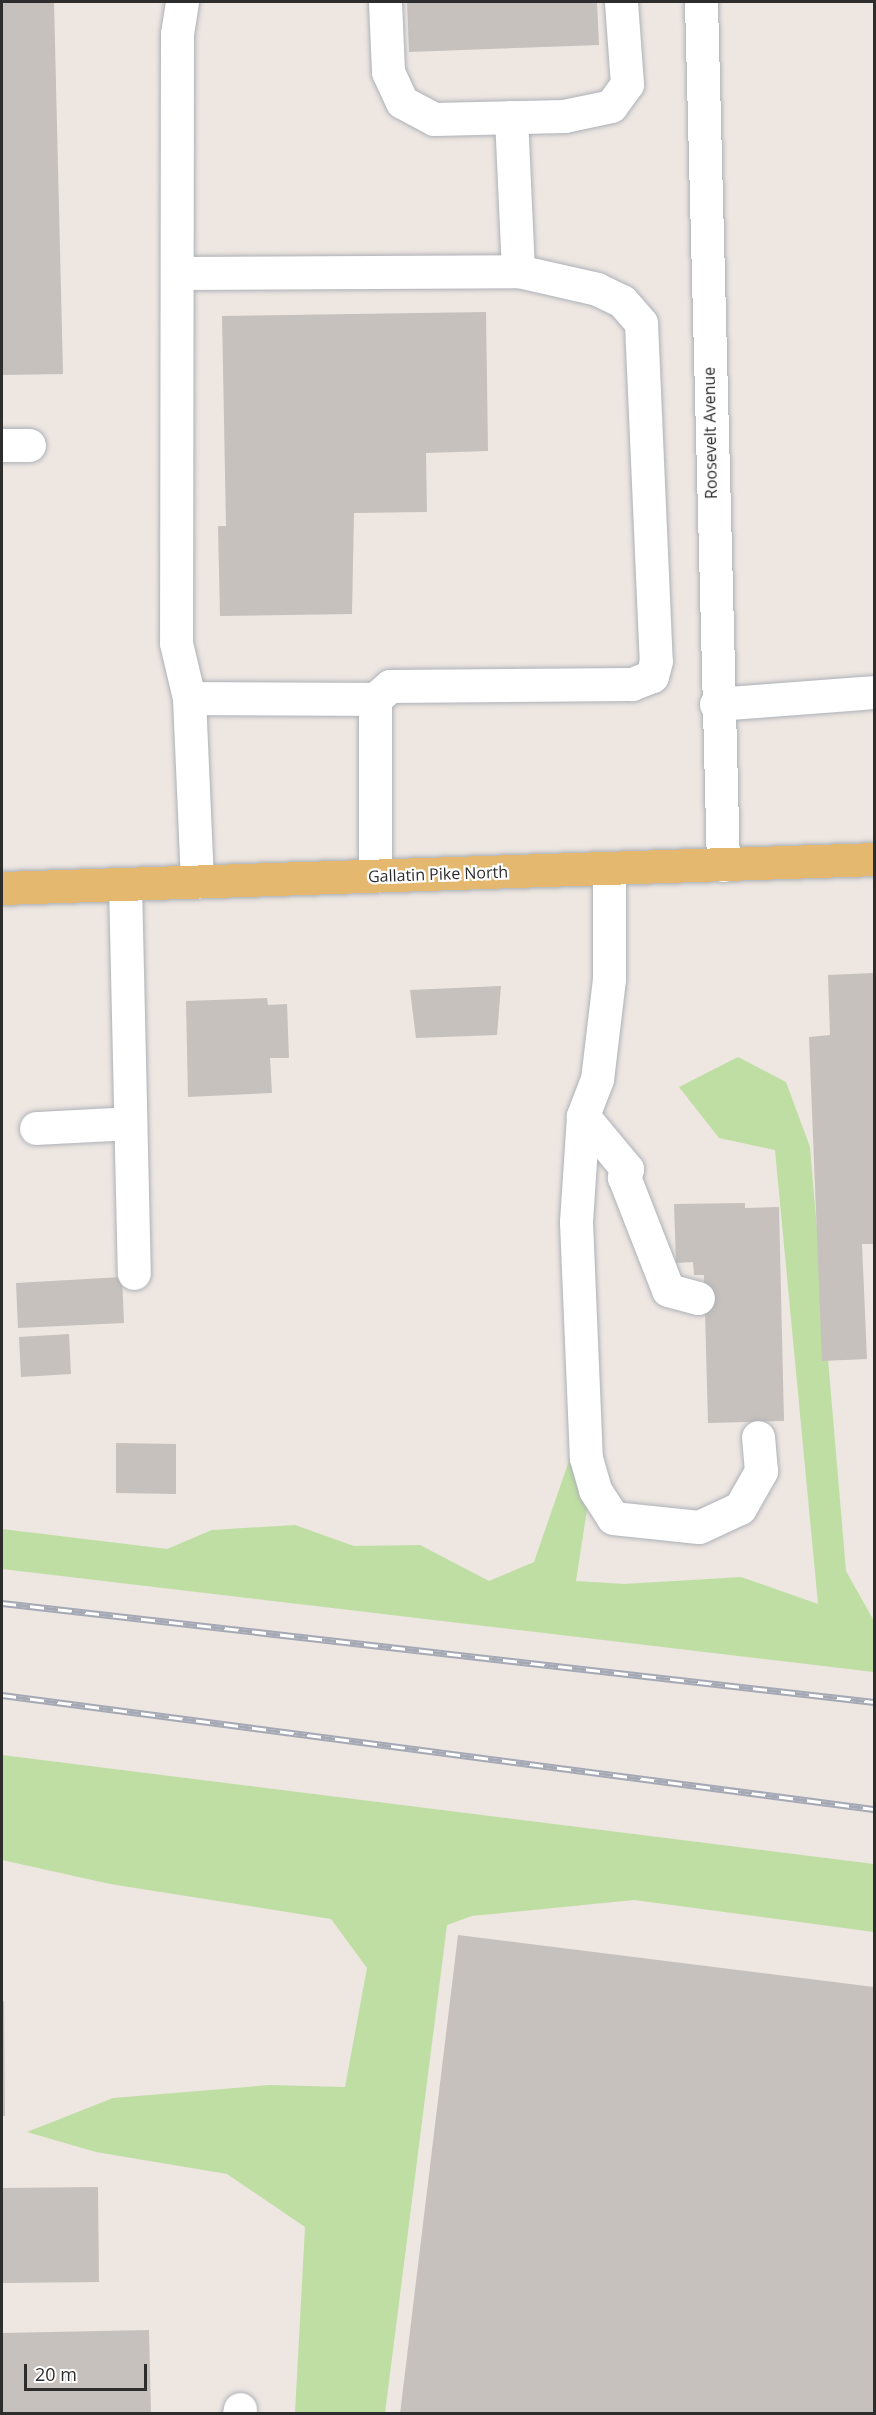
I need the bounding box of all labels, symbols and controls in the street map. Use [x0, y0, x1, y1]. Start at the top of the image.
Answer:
street label: Roosevelt Avenue [699, 367, 721, 499]
street label: Gallatin Pike North [368, 862, 508, 886]
scale bar [27, 2352, 150, 2390]
text: 20 m [35, 2362, 77, 2386]

